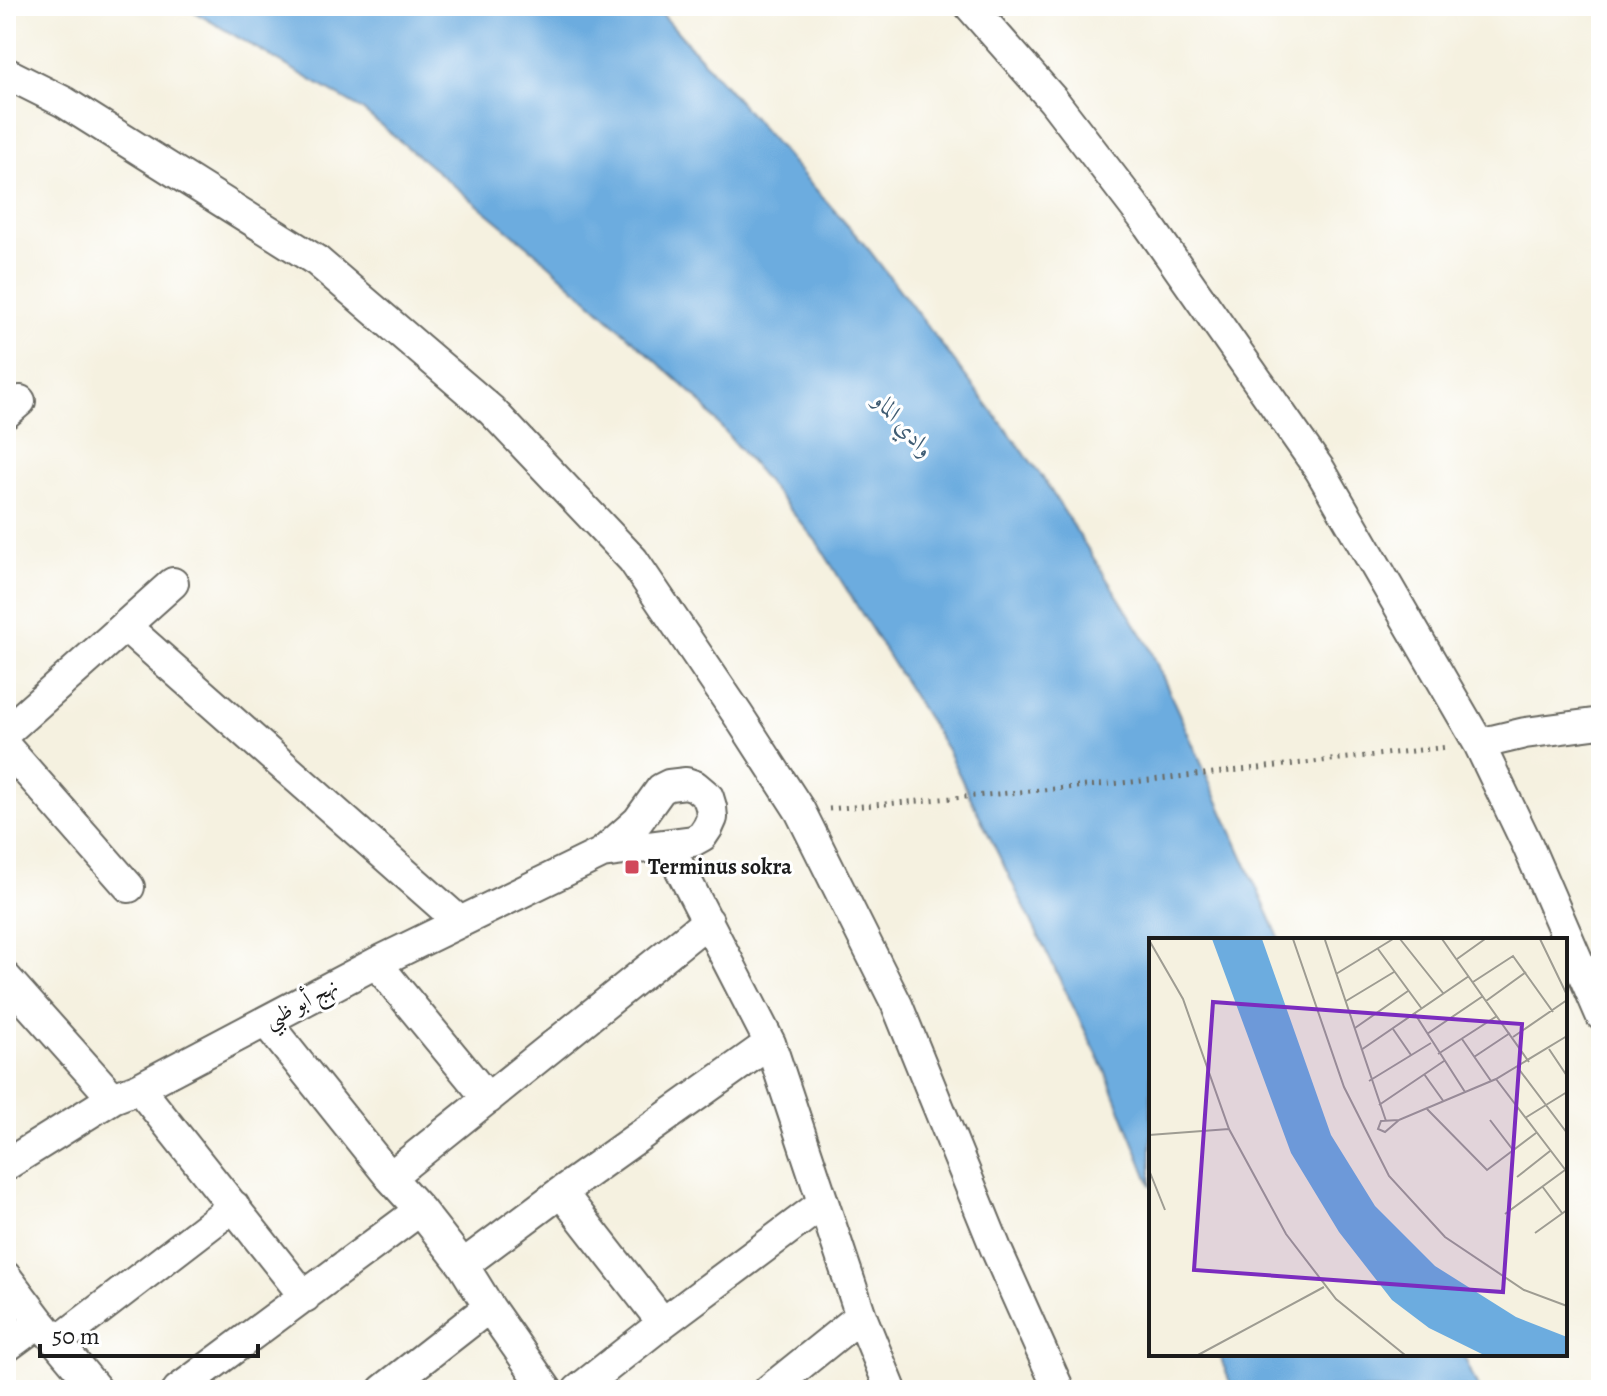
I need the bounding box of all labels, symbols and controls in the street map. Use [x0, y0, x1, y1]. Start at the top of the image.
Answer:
water label: وادي الماو [863, 384, 942, 466]
place label: Terminus sokra [648, 852, 792, 882]
marker: Terminus sokra [623, 858, 641, 876]
inset map [1149, 938, 1567, 1356]
street label: نهج أبو ظبي [258, 970, 346, 1039]
scale bar [40, 1308, 258, 1358]
text: 50 m [52, 1320, 100, 1352]

